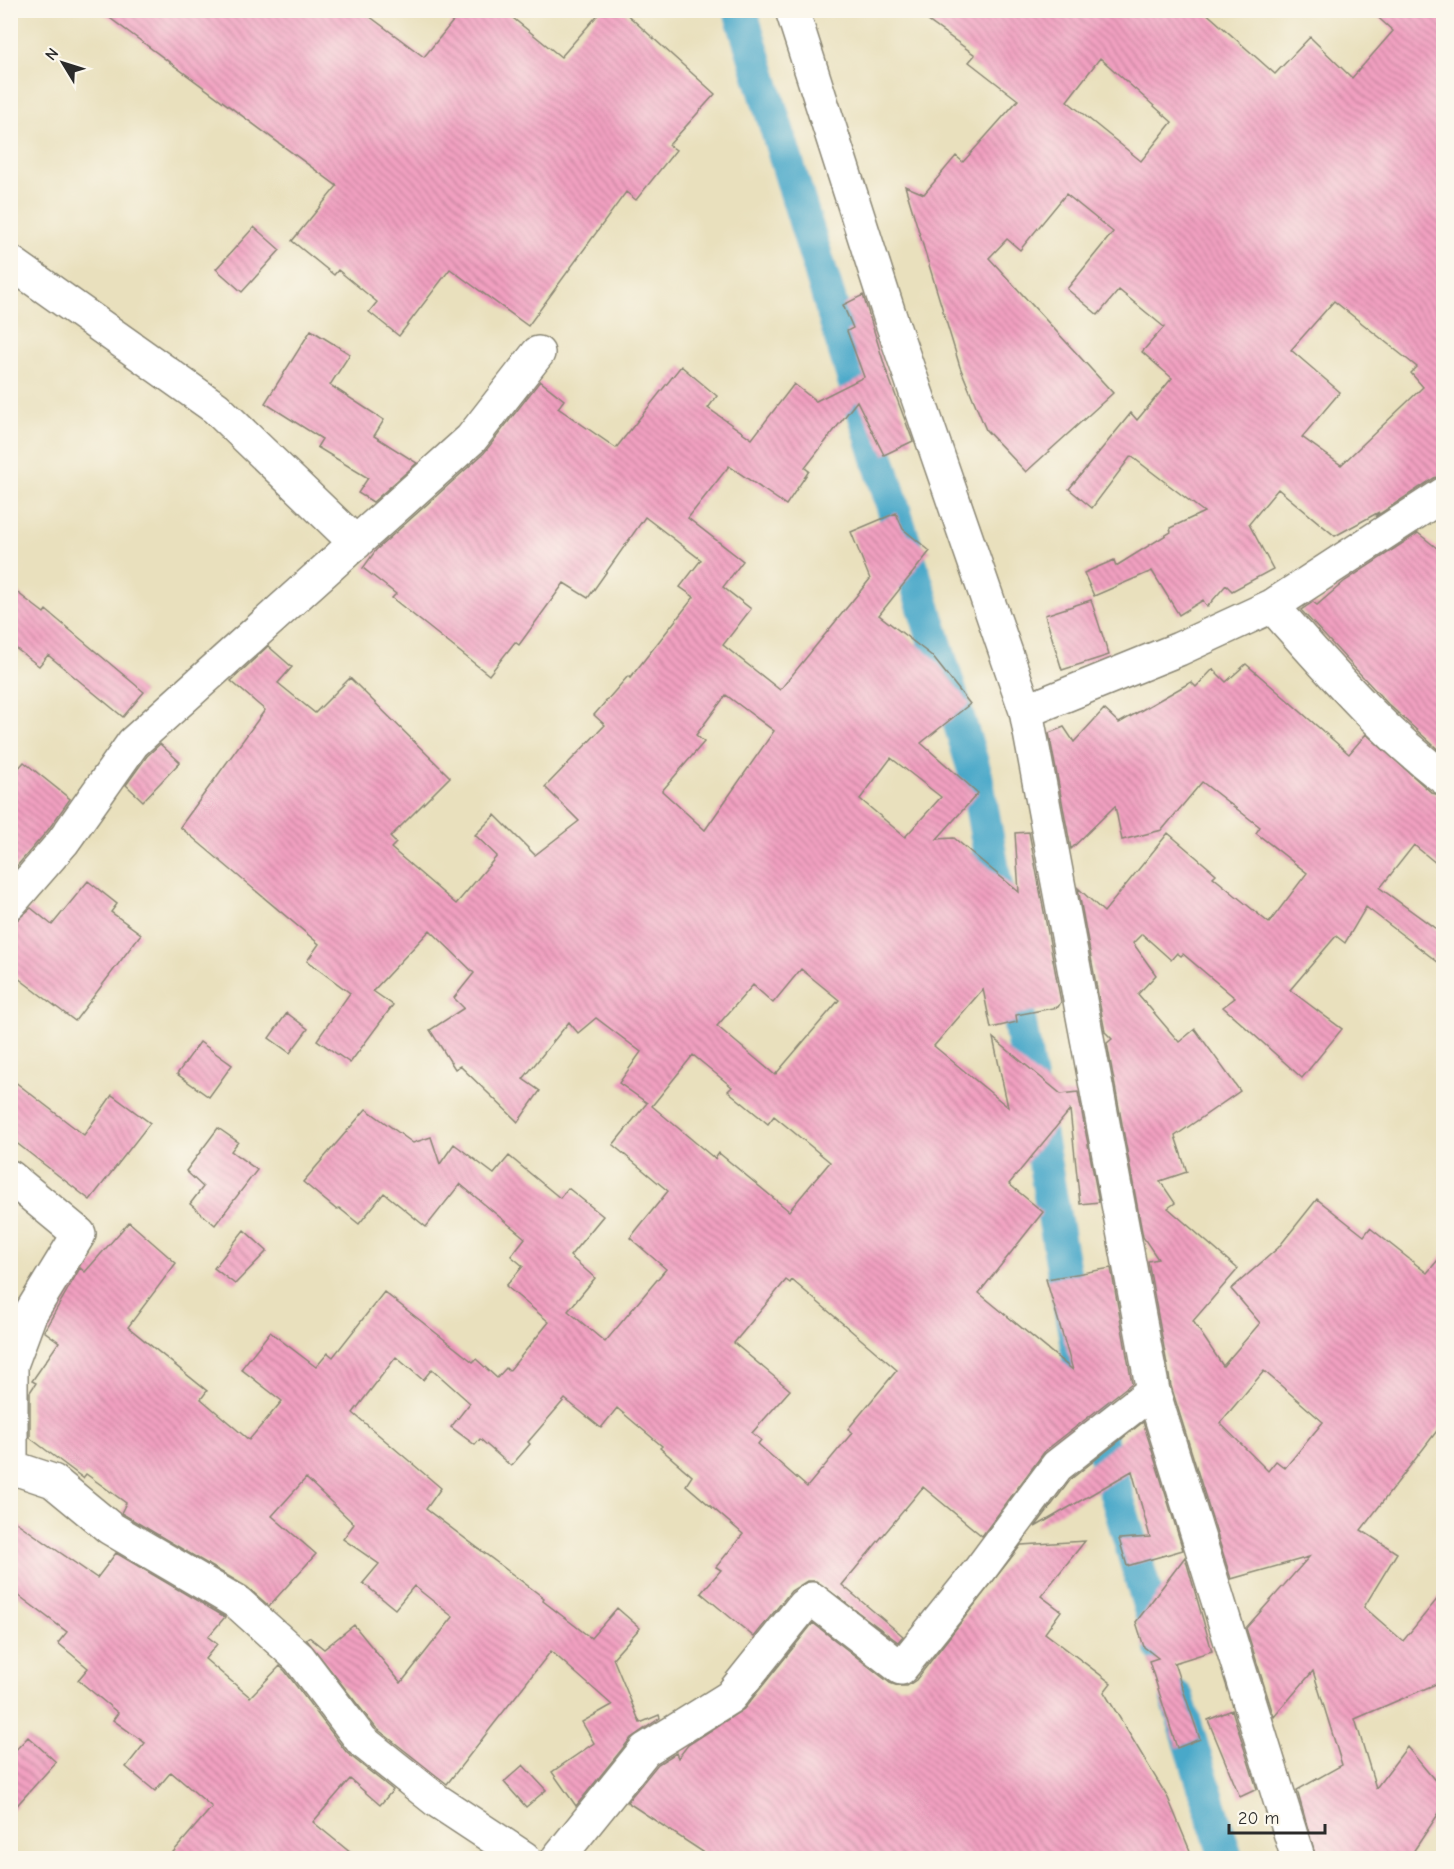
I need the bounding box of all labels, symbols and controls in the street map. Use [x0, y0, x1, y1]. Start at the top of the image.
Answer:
north arrow [33, 33, 93, 93]
text: N [42, 45, 62, 64]
scale bar [1229, 1797, 1325, 1835]
text: 20 m [1238, 1808, 1279, 1829]

